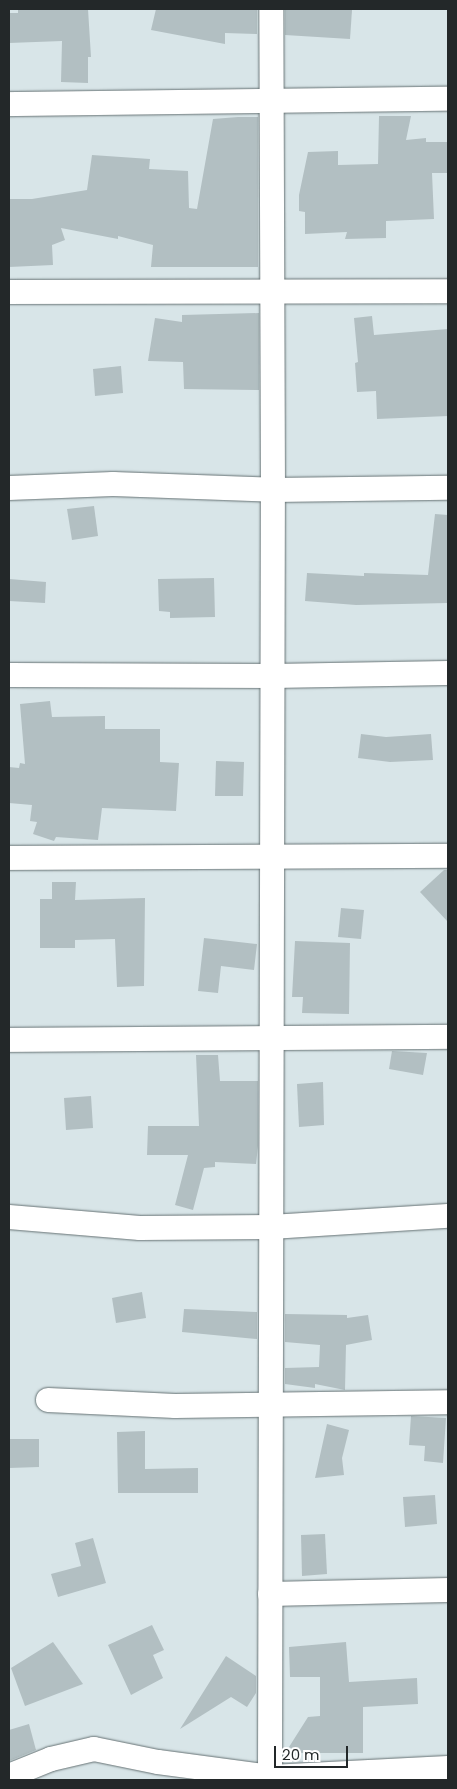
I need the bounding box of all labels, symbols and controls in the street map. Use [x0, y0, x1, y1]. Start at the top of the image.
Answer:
scale bar [277, 1736, 351, 1768]
text: 20 m [282, 1744, 320, 1765]

